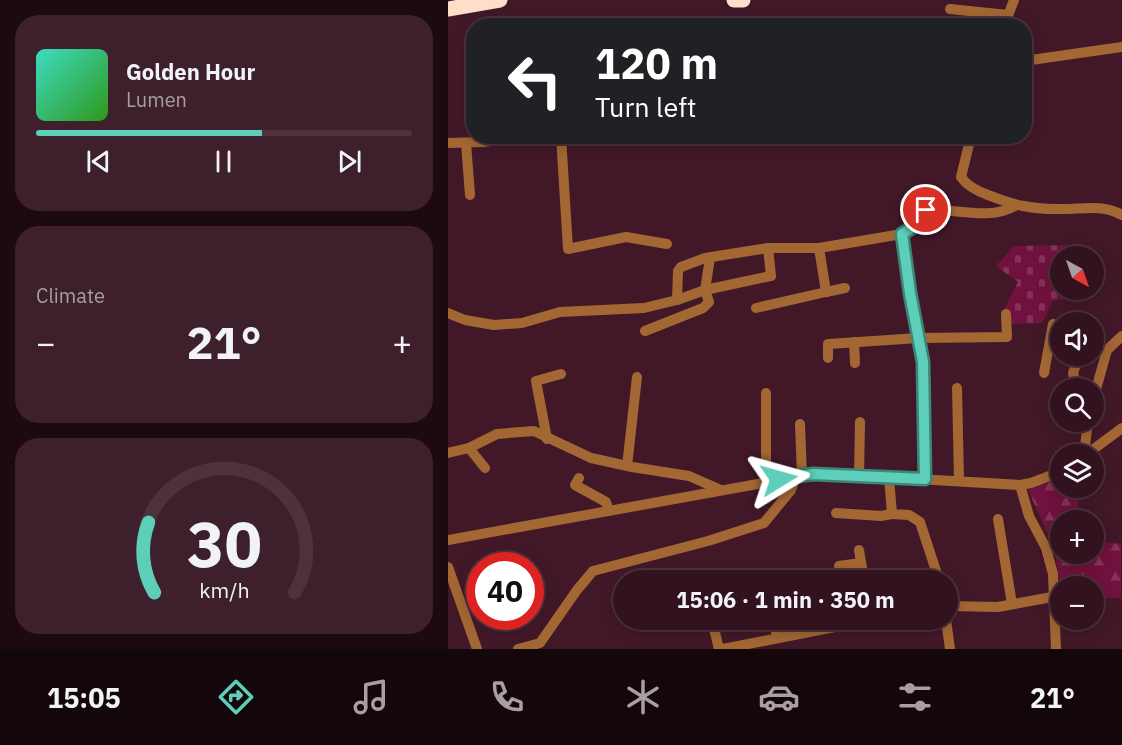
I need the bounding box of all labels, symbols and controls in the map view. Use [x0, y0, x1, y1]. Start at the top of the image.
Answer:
text: 120 m [595, 36, 718, 91]
icon: left [496, 42, 574, 120]
text: Golden Hour [126, 57, 255, 86]
text: Lumen [126, 86, 187, 113]
text: Turn left [595, 89, 696, 124]
icon: previous [82, 145, 115, 178]
icon: pause [207, 145, 240, 178]
icon: next [333, 145, 366, 178]
pin [900, 184, 951, 235]
icon: arrive [909, 193, 942, 226]
north arrow [1050, 246, 1104, 300]
map controls [1050, 246, 1104, 630]
text: Climate [36, 282, 105, 309]
button: sound [1050, 312, 1104, 366]
text: 21° [186, 313, 262, 371]
text: − [36, 321, 56, 364]
text: + [392, 321, 412, 364]
button: search [1050, 378, 1104, 432]
button: layers [1050, 444, 1104, 498]
position arrow [747, 447, 811, 511]
text: 30 [187, 503, 261, 584]
button: + [1050, 510, 1104, 564]
speed limit sign: 40 [466, 552, 544, 630]
text: km/h [199, 576, 249, 604]
button: − [1050, 576, 1104, 630]
text: 15:06 · 1 min · 350 m [676, 585, 895, 614]
icon: directions [215, 676, 257, 718]
icon: music [350, 676, 392, 718]
icon: phone [486, 676, 528, 718]
icon: climate [622, 676, 664, 718]
icon: car [758, 676, 800, 718]
icon: filters [894, 676, 936, 718]
text: 15:05 [47, 680, 121, 715]
text: 21° [1030, 680, 1075, 715]

